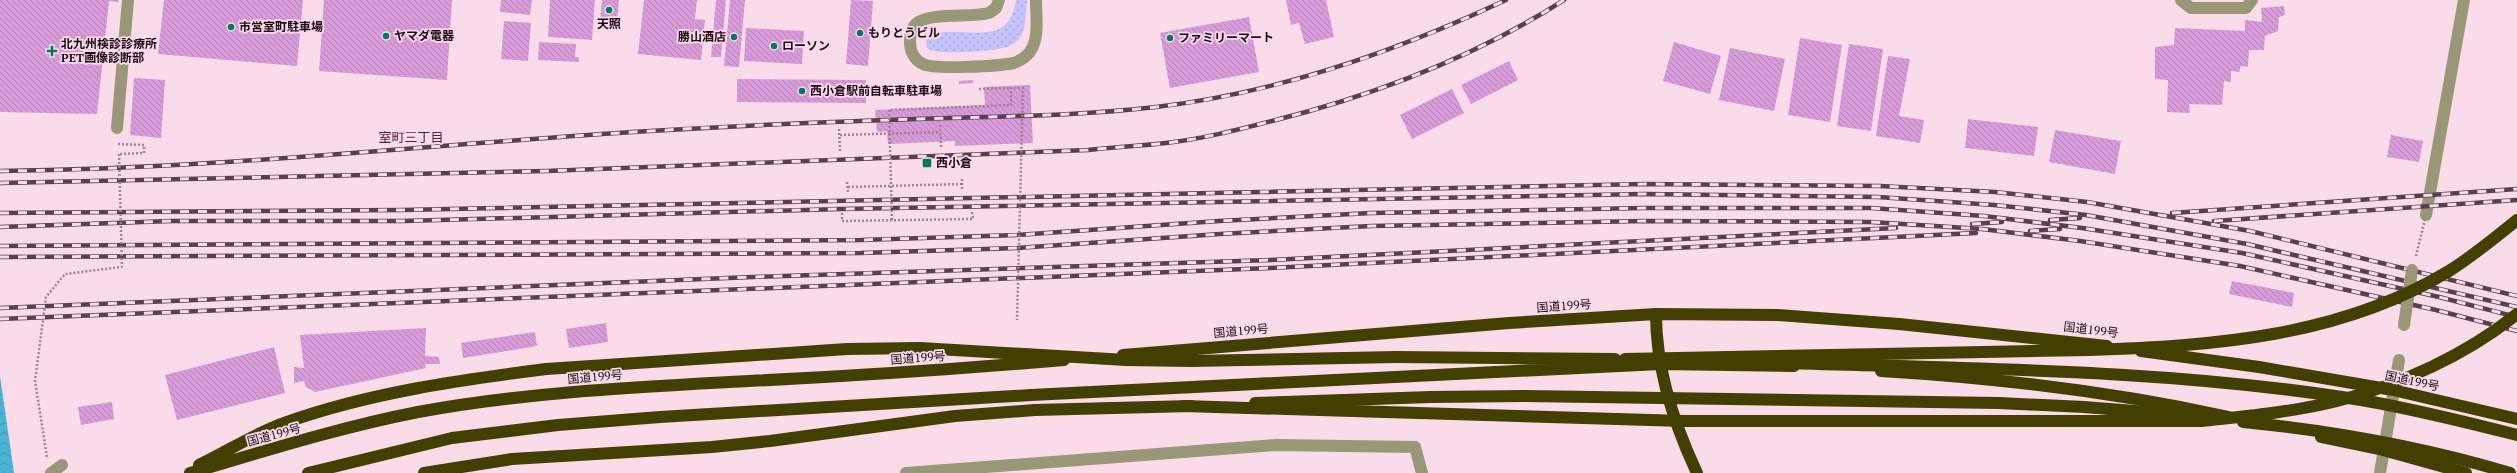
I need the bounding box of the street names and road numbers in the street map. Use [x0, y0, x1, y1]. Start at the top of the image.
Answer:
street label: 国道199号 [1536, 296, 1592, 315]
street label: 国道199号 [2063, 319, 2119, 340]
street label: 国道199号 [1213, 321, 1269, 340]
street label: 国道199号 [890, 348, 946, 367]
street label: 国道199号 [567, 367, 623, 386]
street label: 国道199号 [2384, 367, 2441, 394]
street label: 国道199号 [245, 420, 302, 449]

